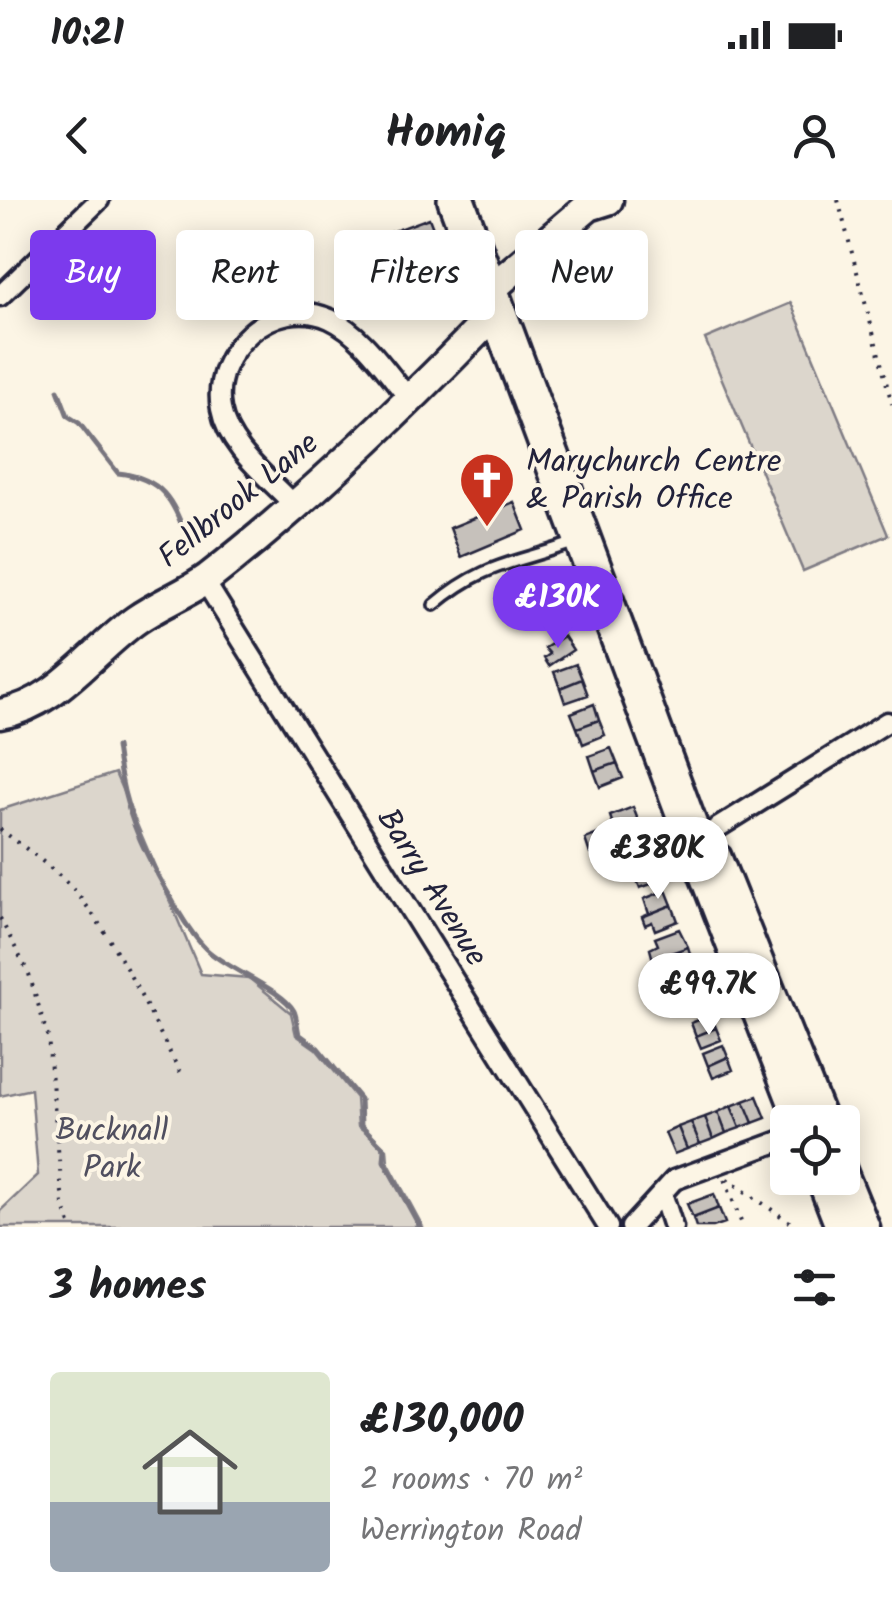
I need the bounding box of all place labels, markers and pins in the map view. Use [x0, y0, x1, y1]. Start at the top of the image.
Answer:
place label: Marychurch Centre & Parish Office [526, 437, 781, 525]
church icon: Marychurch Centre & Parish Office [457, 450, 517, 529]
pin: £130K [488, 566, 628, 651]
pin: £380K [588, 817, 728, 902]
pin: £99.7K [628, 953, 790, 1038]

